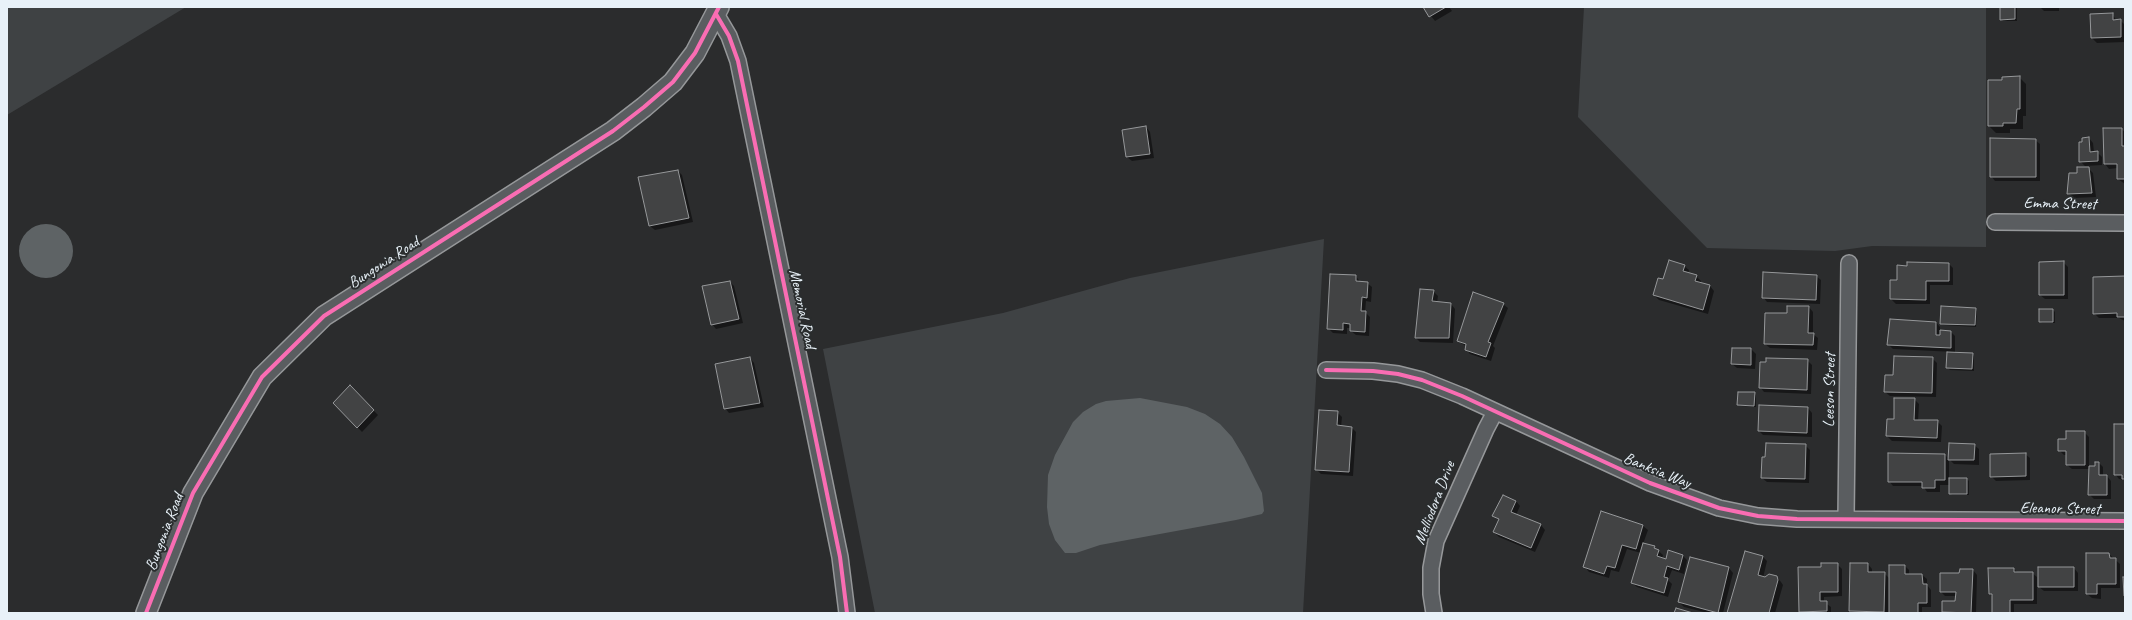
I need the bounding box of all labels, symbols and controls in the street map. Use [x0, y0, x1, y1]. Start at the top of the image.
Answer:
street label: Emma Street [2023, 194, 2097, 214]
street label: Bungonia Road [345, 233, 423, 293]
street label: Memorial Road [784, 268, 820, 350]
street label: Leeson Street [1820, 353, 1840, 427]
street label: Banksia Way [1621, 449, 1693, 493]
street label: Melliodora Drive [1410, 459, 1460, 547]
street label: Bungonia Road [142, 491, 188, 573]
street label: Eleanor Street [2020, 499, 2100, 519]

